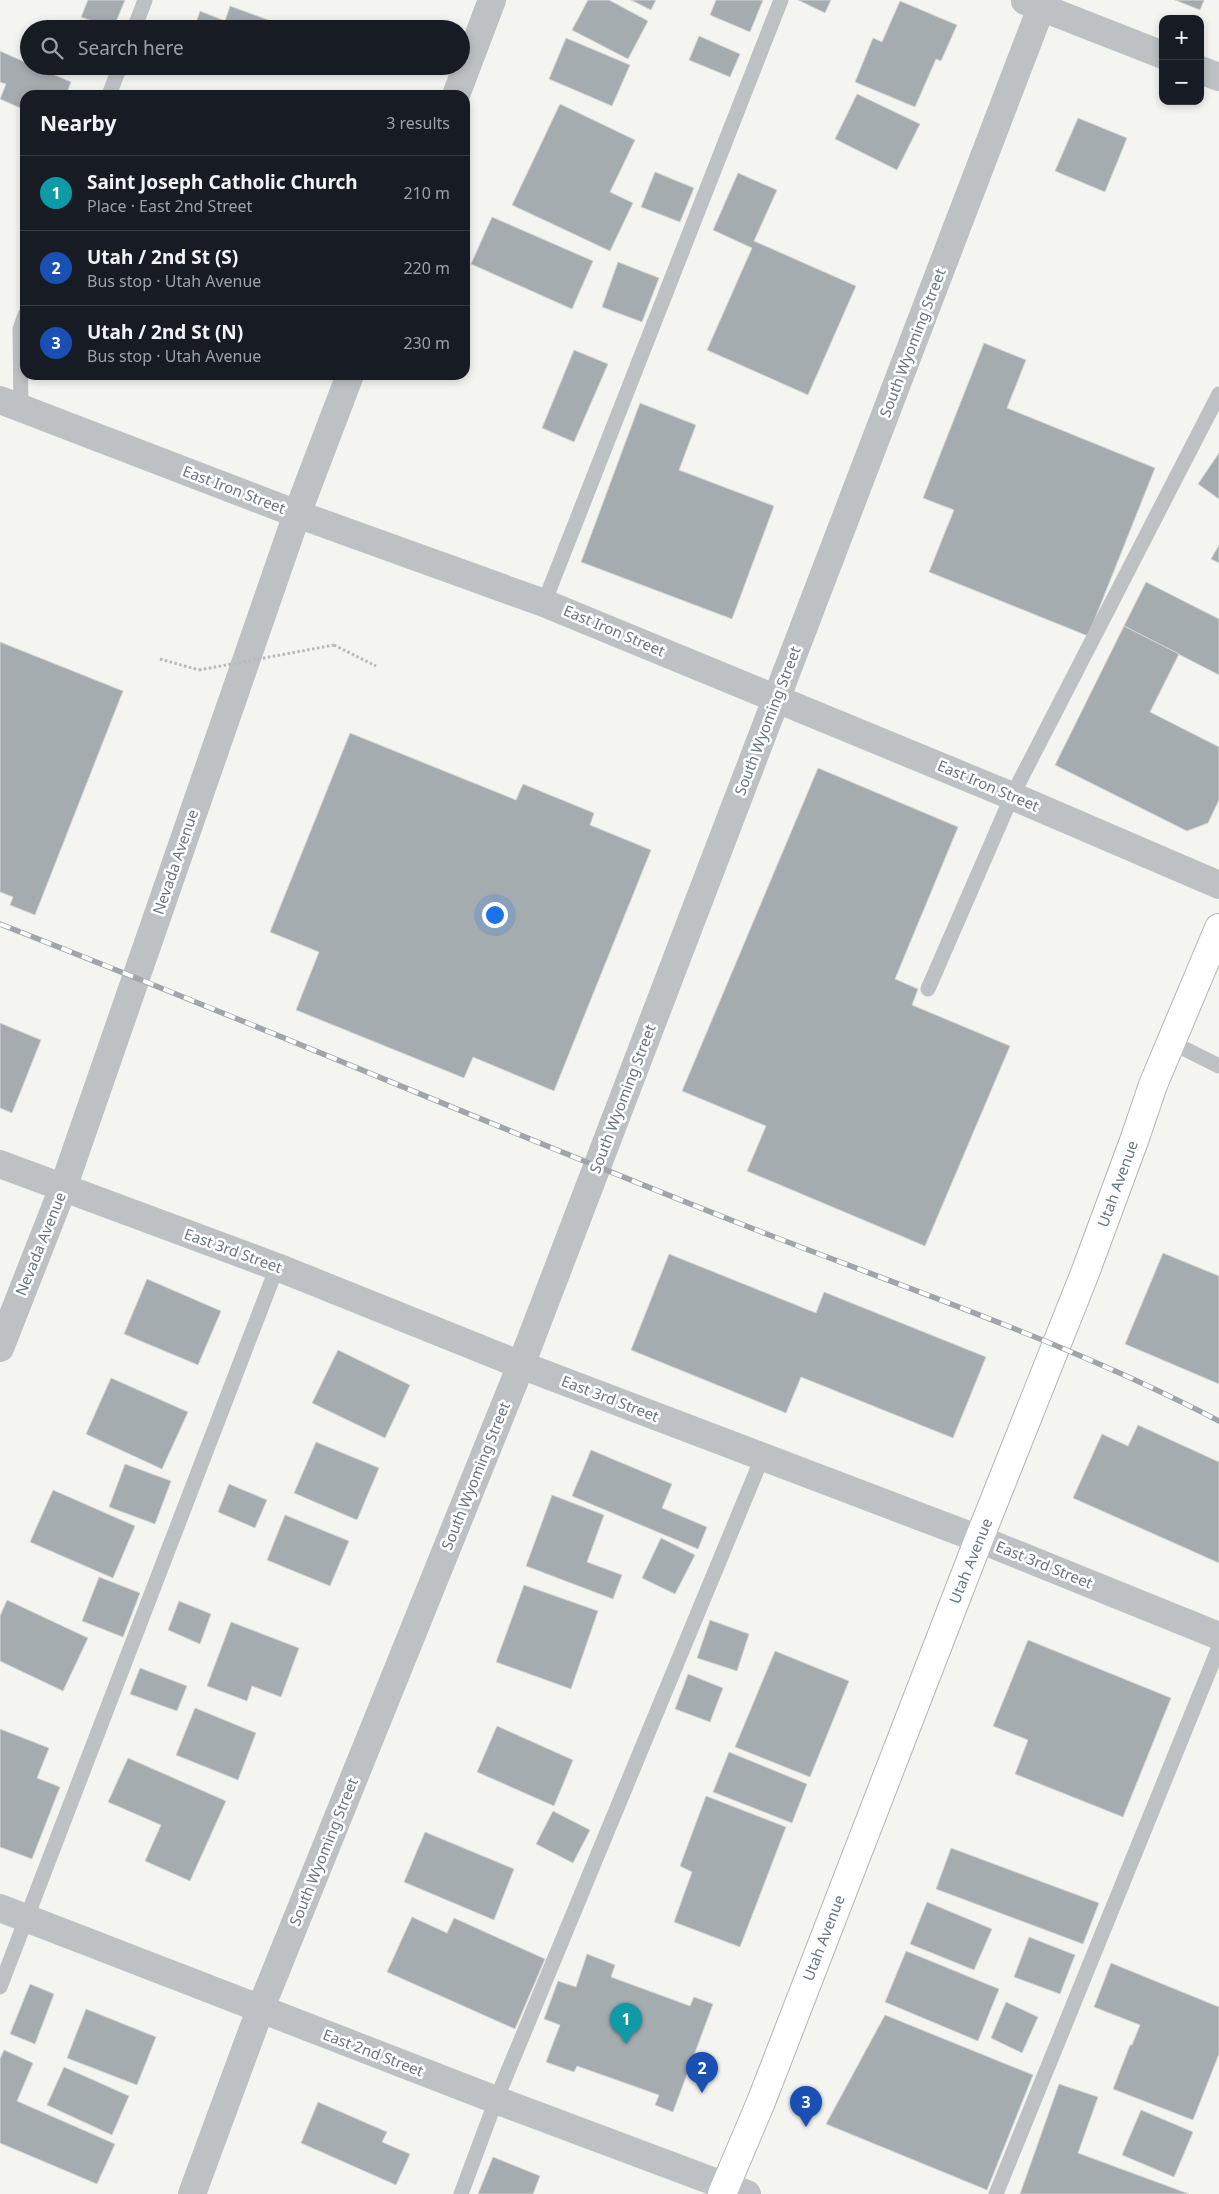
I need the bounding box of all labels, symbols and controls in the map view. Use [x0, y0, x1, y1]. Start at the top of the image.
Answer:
map controls [1159, 15, 1204, 105]
button: + [1159, 15, 1204, 60]
search box [20, 20, 470, 75]
icon: search [38, 34, 66, 62]
text: Search here [78, 35, 184, 61]
button: − [1159, 60, 1204, 105]
text: Nearby [40, 109, 116, 137]
text: 3 results [386, 112, 450, 134]
text: Saint Joseph Catholic Church [87, 169, 358, 195]
text: 1 [51, 182, 61, 204]
text: 210 m [403, 182, 450, 204]
text: Place · East 2nd Street [87, 195, 252, 217]
text: Utah / 2nd St (S) [87, 244, 238, 270]
text: 2 [51, 257, 61, 279]
text: 220 m [403, 257, 450, 279]
street label: South Wyoming Street [874, 265, 950, 420]
text: Bus stop · Utah Avenue [87, 270, 261, 292]
text: Utah / 2nd St (N) [87, 319, 243, 345]
text: 3 [51, 332, 61, 354]
text: 230 m [403, 332, 450, 354]
text: Bus stop · Utah Avenue [87, 345, 261, 367]
street label: East Iron Street [180, 460, 289, 518]
street label: East Iron Street [561, 600, 669, 661]
street label: South Wyoming Street [729, 643, 805, 798]
street label: East Iron Street [935, 755, 1043, 816]
street label: Nevada Avenue [148, 807, 202, 917]
your location [482, 902, 508, 928]
street label: South Wyoming Street [584, 1021, 660, 1176]
street label: Utah Avenue [1092, 1138, 1142, 1230]
street label: Nevada Avenue [10, 1189, 70, 1298]
street label: East 3rd Street [182, 1223, 286, 1277]
street label: East 3rd Street [559, 1370, 662, 1426]
street label: South Wyoming Street [436, 1398, 514, 1553]
street label: Utah Avenue [944, 1515, 996, 1606]
street label: East 3rd Street [993, 1536, 1096, 1593]
street label: South Wyoming Street [284, 1774, 362, 1929]
street label: Utah Avenue [797, 1892, 849, 1984]
pin: 1 [610, 2003, 642, 2044]
street label: East 2nd Street [320, 2024, 427, 2081]
pin: 2 [686, 2052, 718, 2093]
pin: 3 [790, 2086, 822, 2127]

